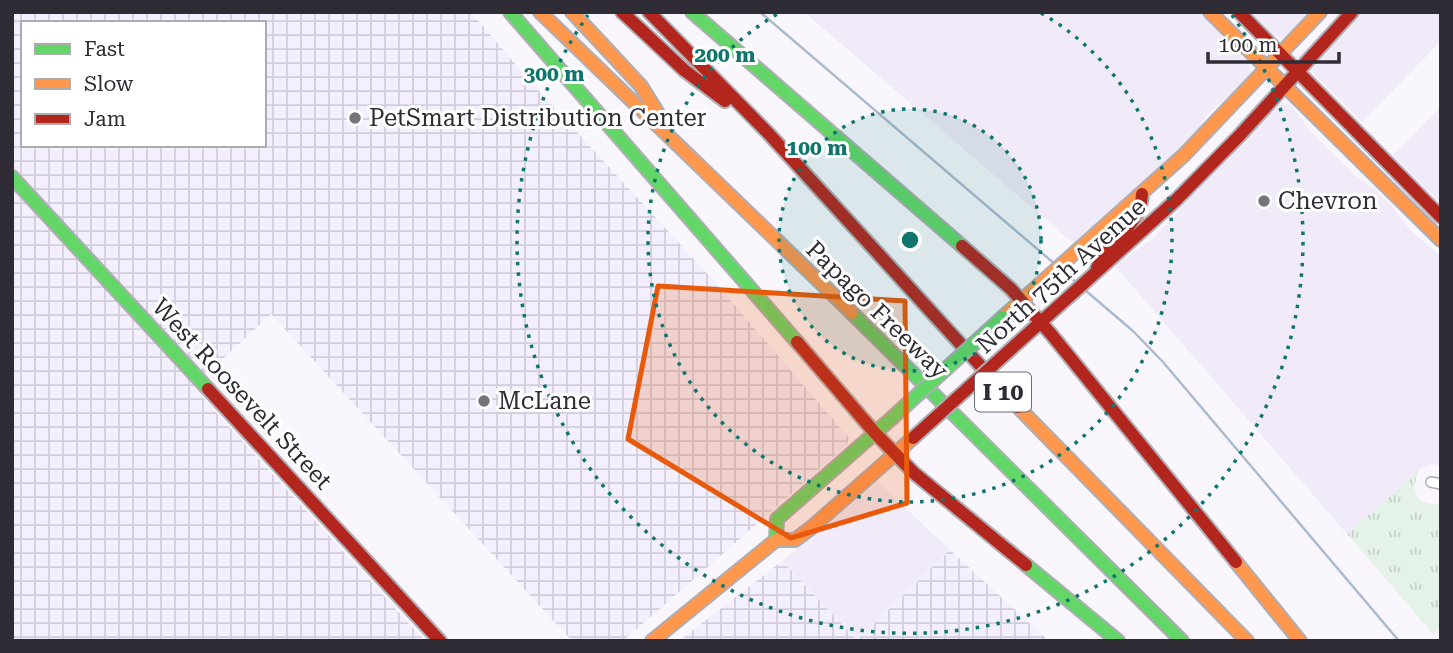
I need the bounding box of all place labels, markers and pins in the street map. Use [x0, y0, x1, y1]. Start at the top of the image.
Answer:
place label: PetSmart Distribution Center [369, 104, 707, 132]
marker: PetSmart Distribution Center [347, 110, 363, 126]
place label: Chevron [1278, 187, 1377, 215]
marker: Chevron [1256, 193, 1272, 209]
centre of rings [898, 228, 922, 252]
place label: McLane [498, 387, 591, 415]
marker: McLane [476, 393, 492, 409]

